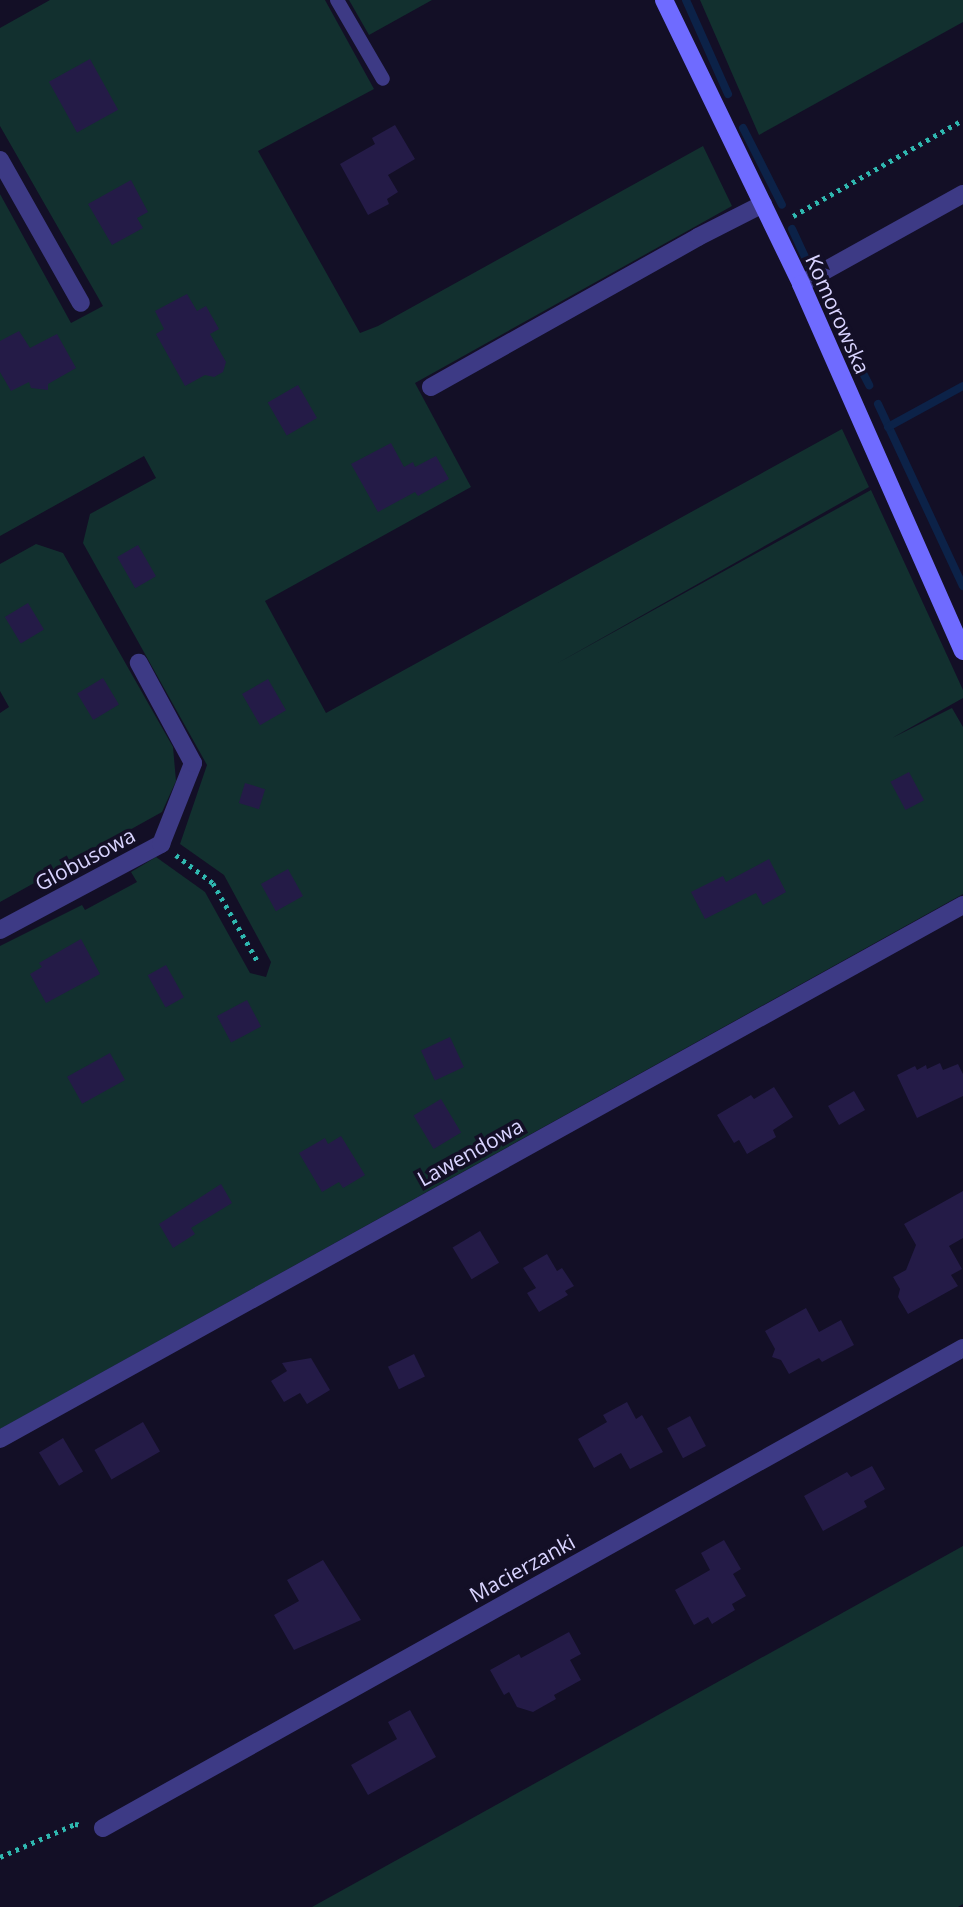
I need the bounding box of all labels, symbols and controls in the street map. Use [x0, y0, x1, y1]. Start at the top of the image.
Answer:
street label: Komorowska [801, 251, 875, 377]
street label: Globusowa [31, 822, 139, 896]
street label: Lawendowa [413, 1113, 527, 1191]
street label: Macierzanki [465, 1529, 579, 1607]

